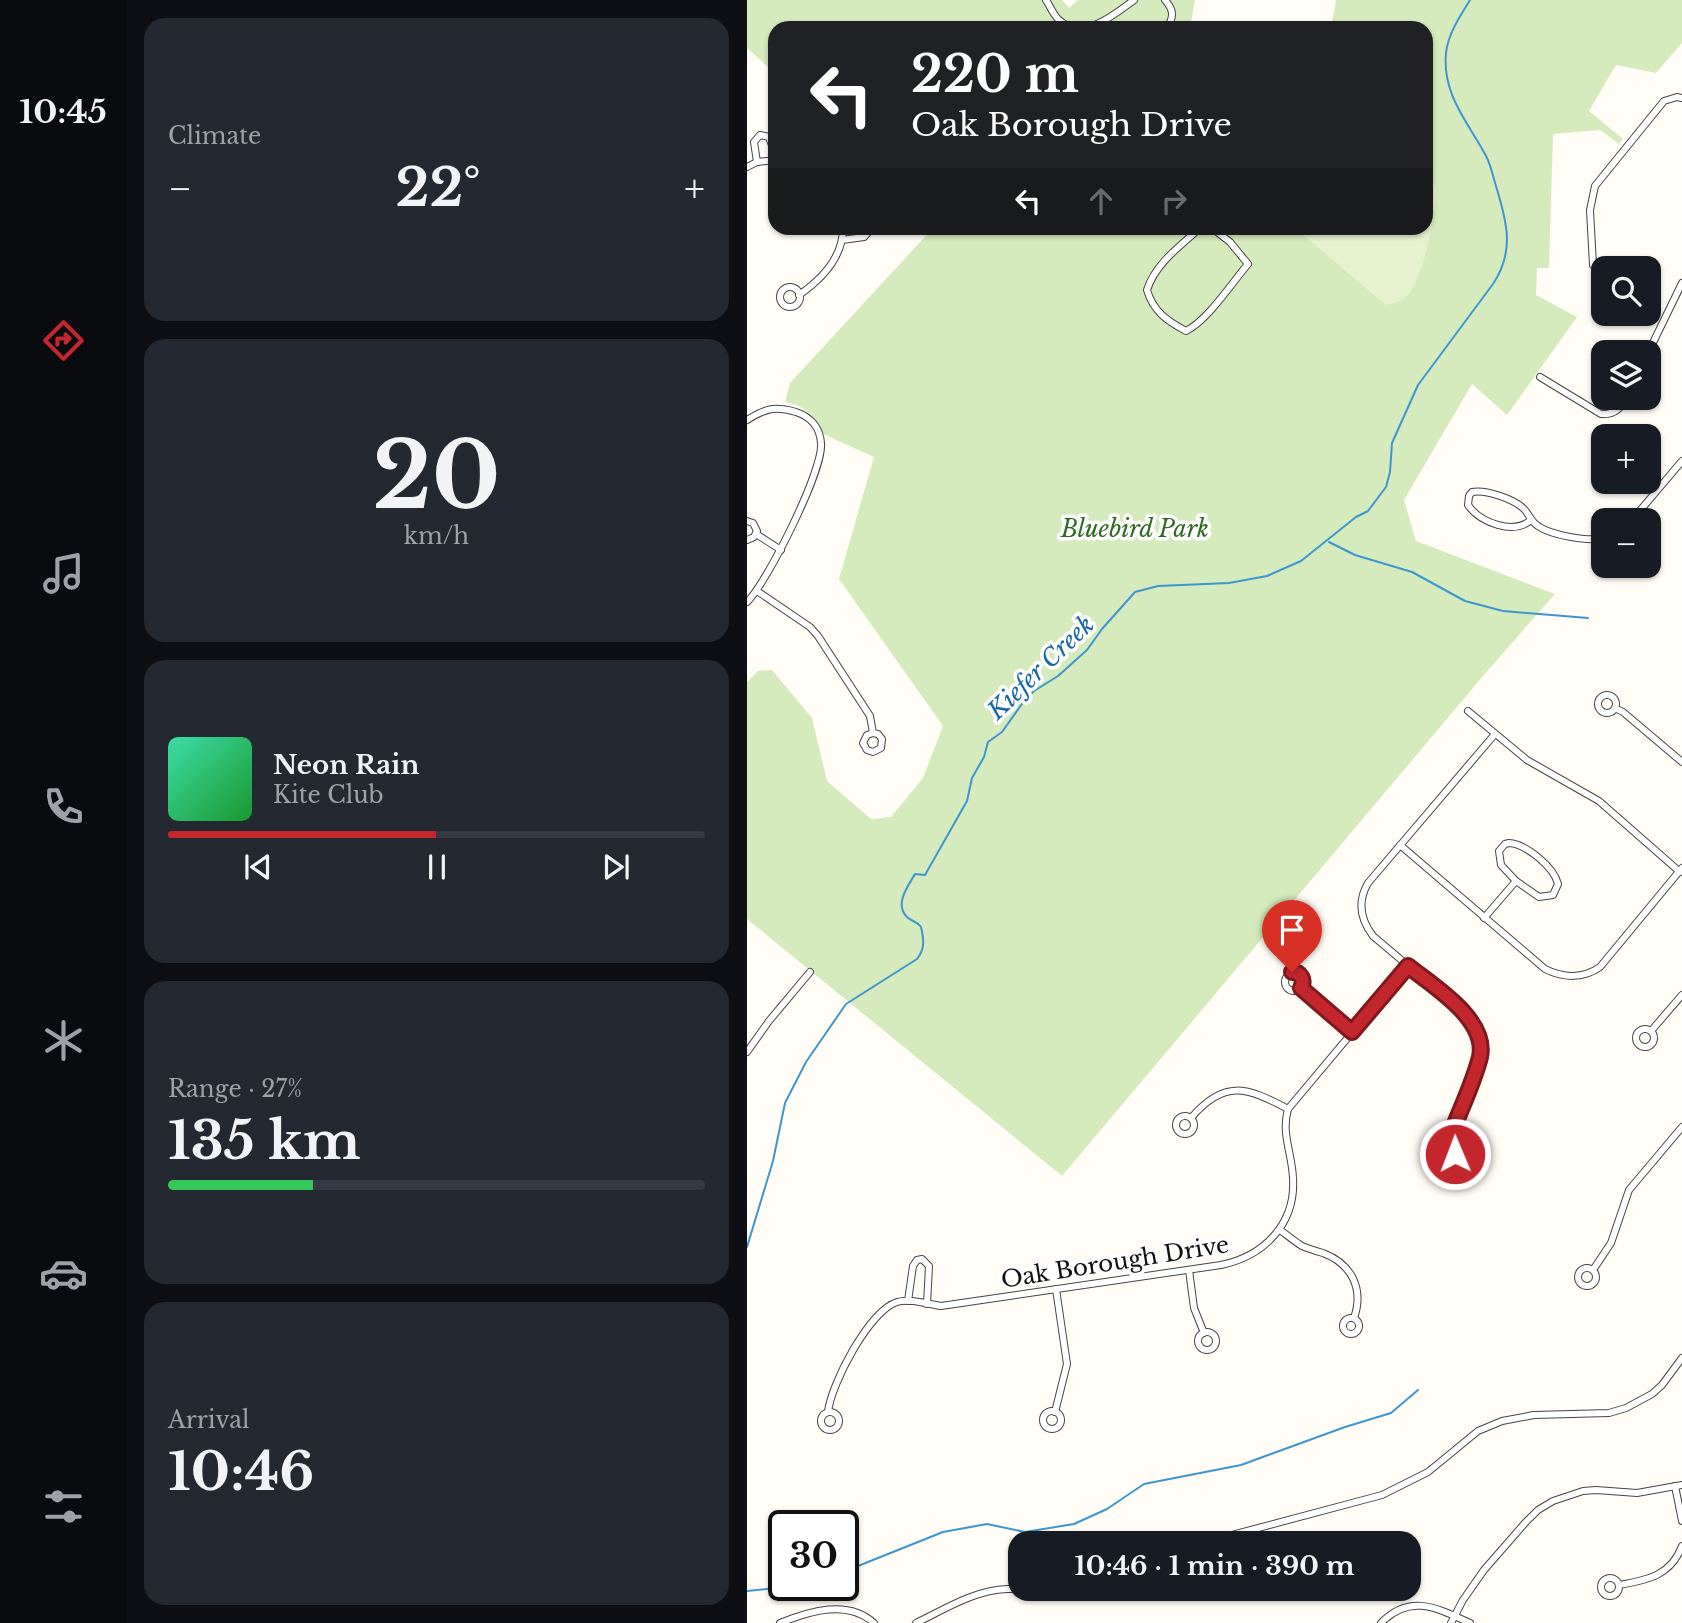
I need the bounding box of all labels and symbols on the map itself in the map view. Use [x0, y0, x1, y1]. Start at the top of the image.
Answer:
park label: Bluebird Park [1060, 515, 1209, 543]
water label: Kiefer Creek [981, 610, 1100, 726]
pin [1262, 900, 1322, 972]
position arrow [1418, 1117, 1492, 1191]
street label: Oak Borough Drive [999, 1230, 1231, 1294]
speed limit sign: 30 [768, 1510, 859, 1601]

